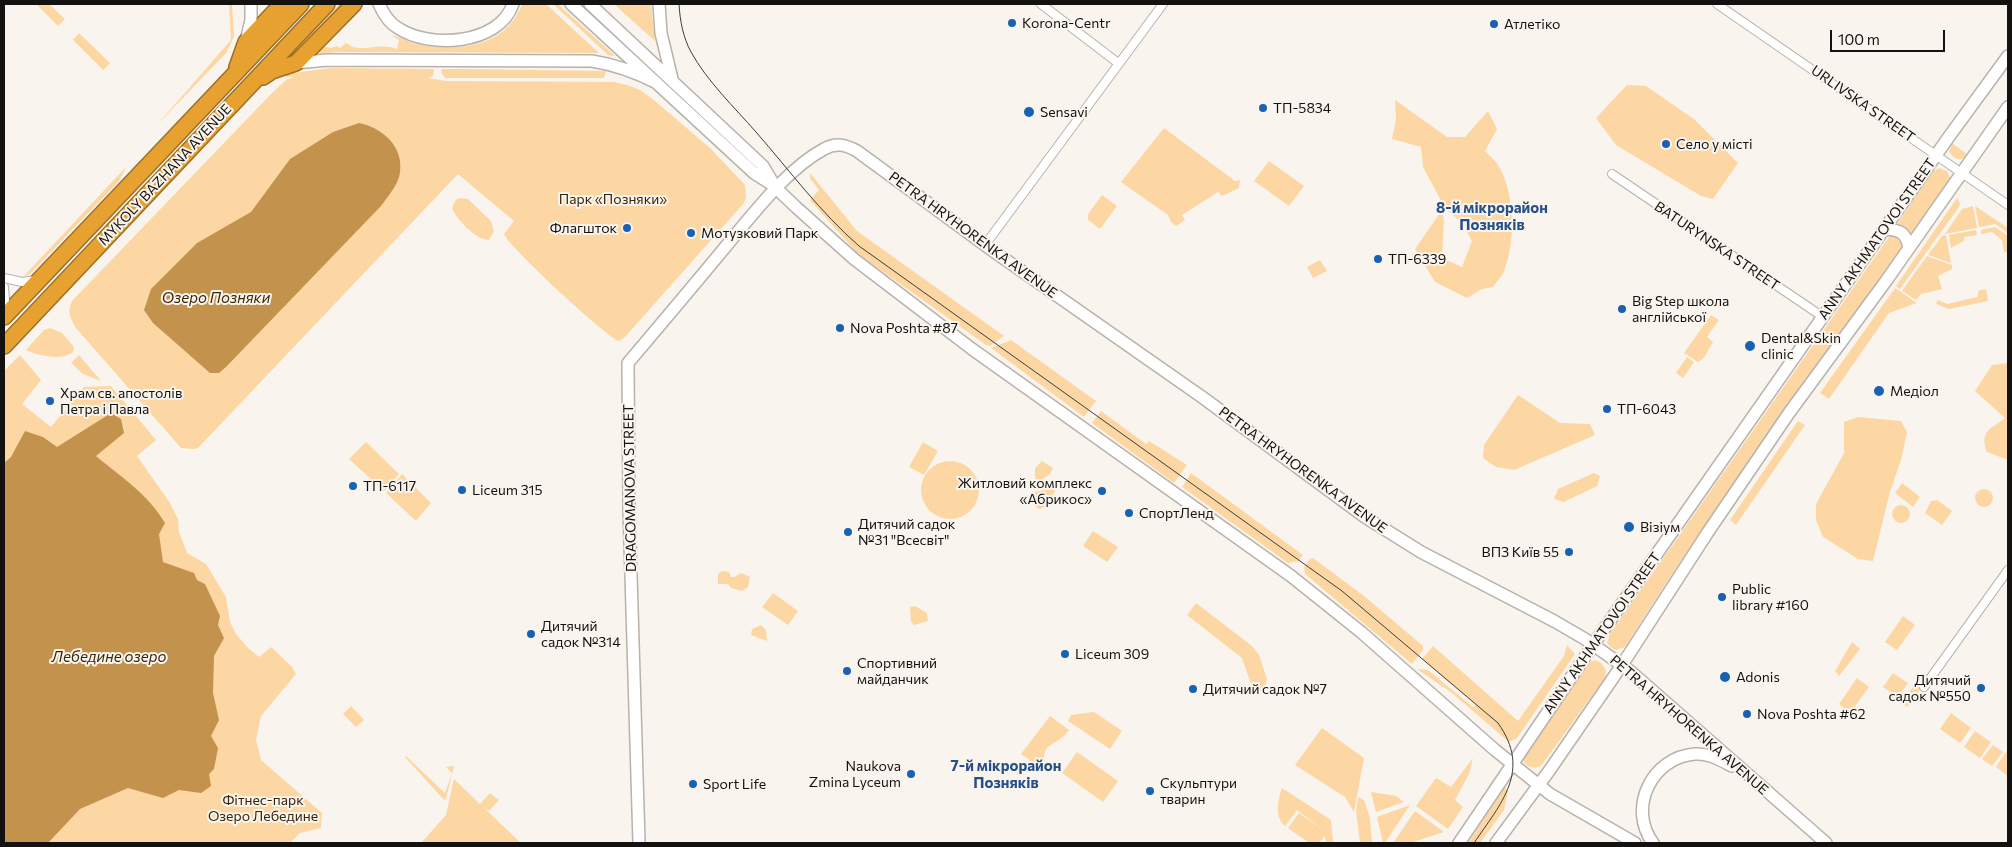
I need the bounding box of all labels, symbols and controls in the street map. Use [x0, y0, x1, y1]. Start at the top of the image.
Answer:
place label: Korona-Centr [1022, 15, 1111, 31]
place label: Атлетіко [1504, 16, 1560, 32]
marker: Korona-Centr [1006, 17, 1018, 29]
marker: Атлетіко [1488, 18, 1500, 30]
scale bar [1832, 20, 1947, 52]
text: 100 m [1838, 30, 1880, 48]
street label: URLIVSKA STREET [1808, 62, 1918, 146]
place label: ТП-5834 [1273, 100, 1331, 116]
street label: MYKOLY BAZHANA AVENUE [95, 101, 235, 249]
marker: ТП-5834 [1257, 102, 1269, 114]
place label: Sensavi [1040, 104, 1088, 120]
marker: Sensavi [1022, 105, 1036, 119]
place label: Село у місті [1676, 136, 1753, 152]
marker: Село у місті [1660, 138, 1672, 150]
street label: ANNY AKHMATOVOI STREET [1815, 155, 1939, 323]
street label: PETRA HRYHORENKA AVENUE [886, 168, 1060, 302]
park label: Парк «Позняки» [559, 191, 667, 207]
street label: BATURYNSKA STREET [1651, 198, 1783, 294]
district label: 8-й мікрорайон Позняків [1436, 199, 1548, 234]
place label: Флагшток [550, 220, 617, 236]
marker: Флагшток [621, 222, 633, 234]
place label: Мотузковий Парк [701, 225, 818, 241]
marker: Мотузковий Парк [685, 227, 697, 239]
place label: ТП-6339 [1388, 251, 1446, 267]
marker: ТП-6339 [1372, 253, 1384, 265]
water label: Озеро Позняки [162, 289, 270, 307]
place label: Big Step школа англiйськоï [1632, 293, 1729, 326]
marker: Big Step школа англiйськоï [1616, 303, 1628, 315]
place label: Nova Poshta #87 [850, 320, 958, 336]
marker: Nova Poshta #87 [834, 322, 846, 334]
place label: Dental&Skin clinic [1761, 330, 1841, 362]
marker: Dental&Skin clinic [1743, 339, 1757, 353]
place label: Медіол [1890, 383, 1939, 399]
marker: Медіол [1872, 384, 1886, 398]
place label: Храм св. апостолів Петра і Павла [60, 385, 182, 418]
marker: Храм св. апостолів Петра і Павла [44, 395, 56, 407]
place label: ТП-6043 [1617, 401, 1676, 417]
street label: PETRA HRYHORENKA AVENUE [1216, 403, 1390, 537]
marker: ТП-6043 [1601, 403, 1613, 415]
street label: DRAGOMANOVA STREET [620, 404, 640, 572]
place label: Житловий комплекс «Абрикос» [958, 475, 1092, 508]
place label: ТП-6117 [363, 478, 416, 494]
marker: ТП-6117 [347, 480, 359, 492]
place label: Liceum 315 [472, 482, 543, 498]
marker: Liceum 315 [456, 484, 468, 496]
marker: Житловий комплекс «Абрикос» [1096, 485, 1108, 497]
place label: СпортЛенд [1139, 505, 1214, 521]
marker: СпортЛенд [1123, 507, 1135, 519]
place label: Дитячий садок №31 "Всесвіт" [858, 516, 955, 548]
place label: Візіум [1640, 519, 1680, 535]
marker: Візіум [1622, 520, 1636, 534]
marker: Дитячий садок №31 "Всесвіт" [842, 526, 854, 538]
place label: ВПЗ Київ 55 [1482, 544, 1559, 560]
marker: ВПЗ Київ 55 [1563, 546, 1575, 558]
street label: ANNY AKHMATOVOI STREET [1540, 549, 1664, 717]
place label: Public library #160 [1732, 581, 1809, 614]
marker: Public library #160 [1716, 591, 1728, 603]
place label: Дитячий садок №314 [541, 618, 621, 650]
marker: Дитячий садок №314 [525, 628, 537, 640]
place label: Liceum 309 [1075, 646, 1149, 662]
water label: Лебедине озеро [52, 648, 166, 666]
marker: Liceum 309 [1059, 648, 1071, 660]
street label: PETRA HRYHORENKA AVENUE [1607, 652, 1771, 798]
place label: Спортивний майданчик [857, 655, 937, 688]
marker: Спортивний майданчик [841, 665, 853, 677]
place label: Adonis [1736, 669, 1780, 685]
marker: Adonis [1718, 670, 1732, 684]
place label: Дитячий садок №550 [1888, 672, 1971, 704]
place label: Дитячий садок №7 [1203, 681, 1327, 697]
marker: Дитячий садок №550 [1975, 682, 1987, 694]
marker: Дитячий садок №7 [1187, 683, 1199, 695]
place label: Nova Poshta #62 [1757, 706, 1865, 722]
marker: Nova Poshta #62 [1741, 708, 1753, 720]
district label: 7-й мікрорайон Позняків [951, 757, 1061, 792]
place label: Naukova Zmina Lyceum [809, 758, 901, 790]
marker: Naukova Zmina Lyceum [905, 768, 917, 780]
place label: Скульптури тварин [1160, 775, 1237, 808]
place label: Sport Life [703, 776, 766, 792]
marker: Sport Life [687, 778, 699, 790]
marker: Скульптури тварин [1144, 785, 1156, 797]
park label: Фітнес-парк Озеро Лебедине [208, 792, 318, 824]

